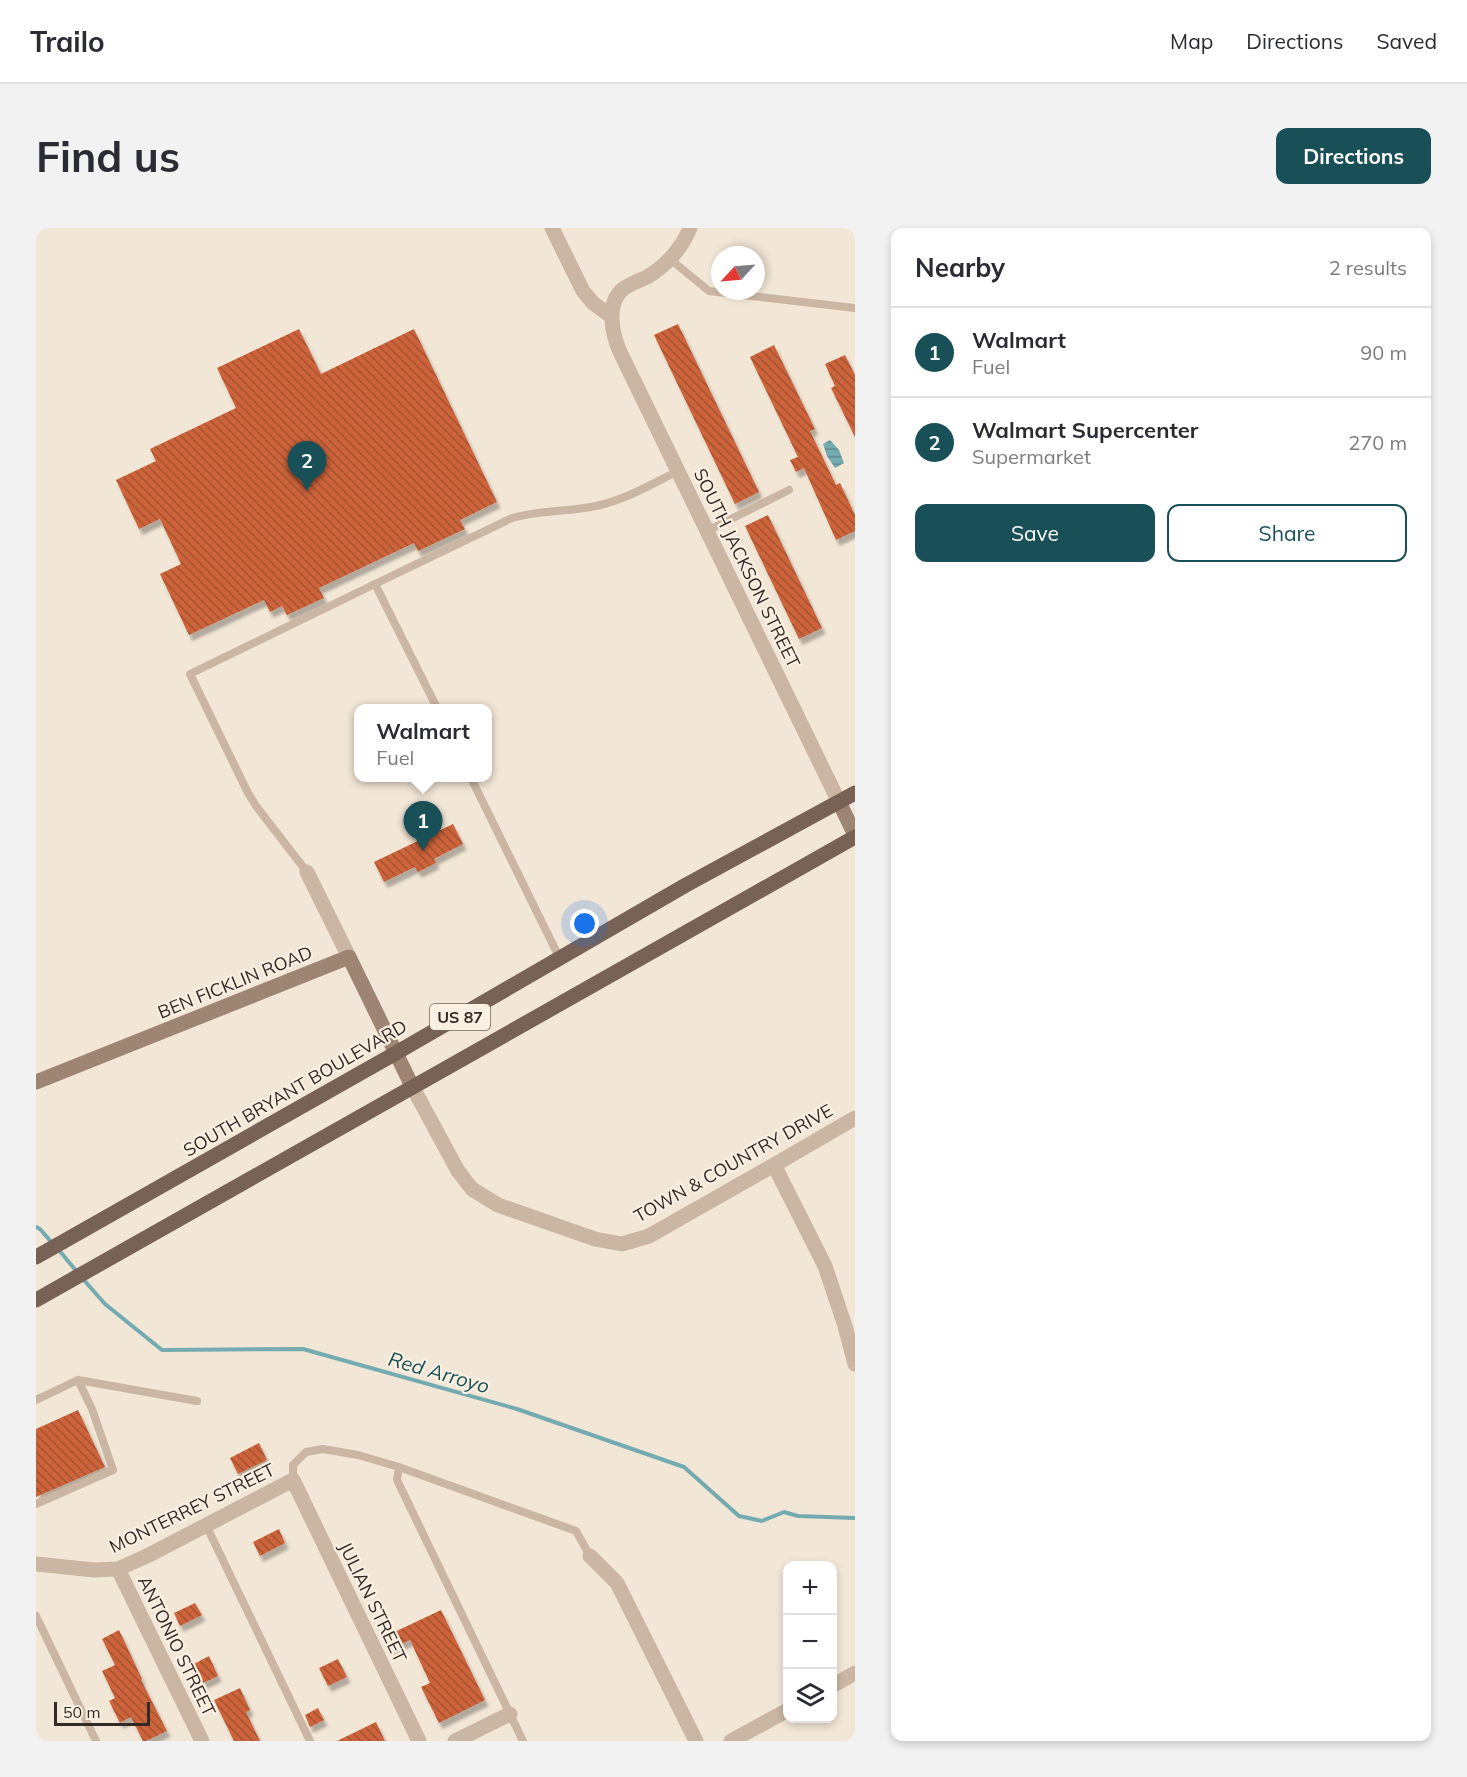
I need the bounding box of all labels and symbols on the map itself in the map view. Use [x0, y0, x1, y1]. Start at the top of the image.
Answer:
north arrow [711, 246, 765, 300]
pin: 2 [288, 442, 326, 491]
street label: SOUTH JACKSON STREET [689, 464, 805, 672]
pin: 1 [404, 802, 442, 851]
your location [570, 909, 599, 938]
street label: BEN FICKLIN ROAD [154, 940, 316, 1024]
road number: US 87 [430, 1004, 490, 1030]
street label: SOUTH BRYANT BOULEVARD [179, 1014, 411, 1162]
street label: TOWN & COUNTRY DRIVE [630, 1099, 836, 1227]
water label: Red Arroyo [386, 1346, 492, 1398]
street label: MONTERREY STREET [105, 1458, 279, 1558]
street label: JULIAN STREET [334, 1538, 412, 1666]
street label: ANTONIO STREET [133, 1572, 221, 1720]
scale bar [54, 1699, 150, 1726]

